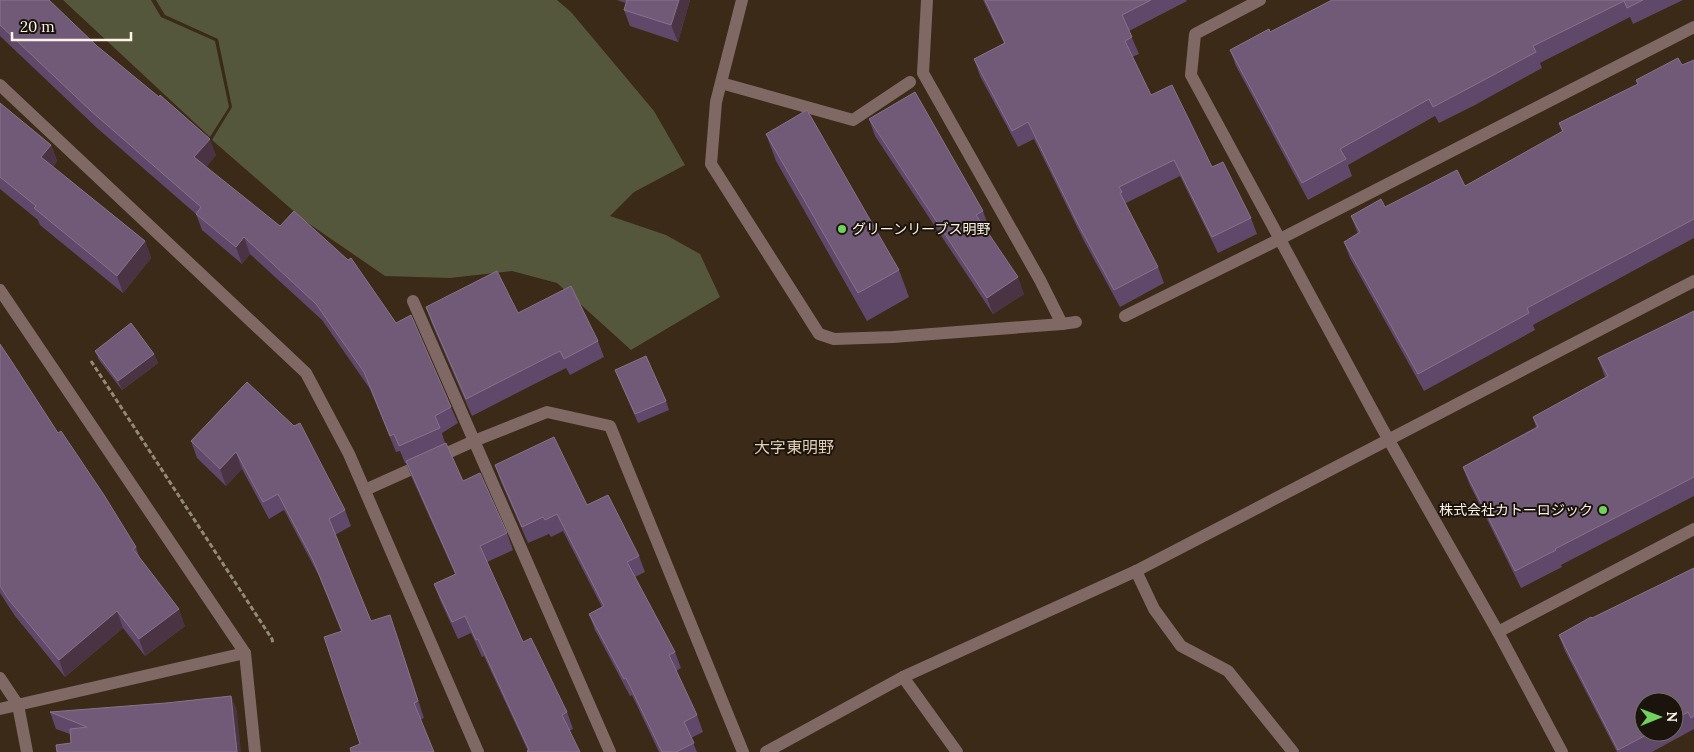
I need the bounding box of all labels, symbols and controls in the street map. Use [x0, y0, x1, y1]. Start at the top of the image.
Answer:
scale bar [12, 10, 131, 42]
text: 20 m [20, 17, 55, 36]
place label: グリーンリーブス明野 [852, 220, 990, 238]
marker: グリーンリーブス明野 [836, 223, 848, 235]
district label: 大字東明野 [754, 437, 834, 457]
place label: 株式会社カトーロジック [1439, 501, 1593, 519]
marker: 株式会社カトーロジック [1597, 504, 1609, 516]
north arrow [1634, 692, 1684, 742]
text: N [1663, 711, 1681, 723]

